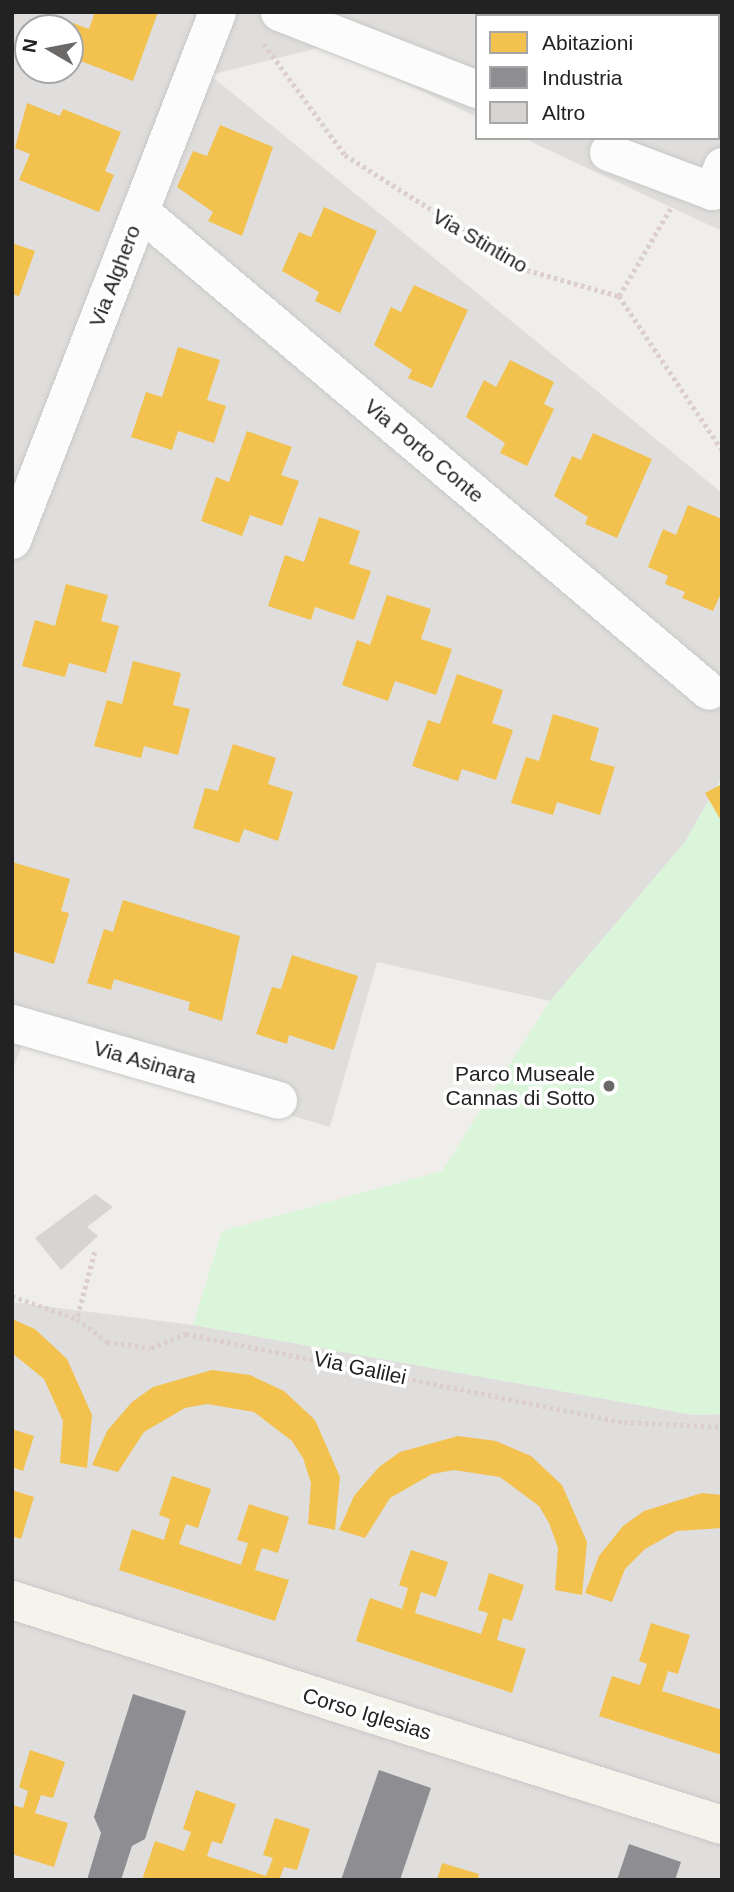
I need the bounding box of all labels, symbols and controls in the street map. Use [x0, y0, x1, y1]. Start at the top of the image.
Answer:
north arrow [14, 14, 84, 84]
legend [475, 14, 720, 140]
text: Abitazioni [542, 31, 633, 54]
text: N [18, 37, 41, 54]
text: Industria [542, 66, 623, 89]
text: Altro [542, 101, 585, 124]
street label: Via Stintino [428, 204, 532, 278]
street label: Via Alghero [84, 221, 146, 331]
street label: Via Porto Conte [359, 394, 489, 508]
street label: Via Asinara [90, 1035, 200, 1089]
place label: Parco Museale Cannas di Sotto [446, 1061, 595, 1111]
marker: Parco Museale Cannas di Sotto [601, 1078, 617, 1094]
street label: Via Galilei [311, 1346, 409, 1390]
street label: Corso Iglesias [300, 1682, 434, 1746]

